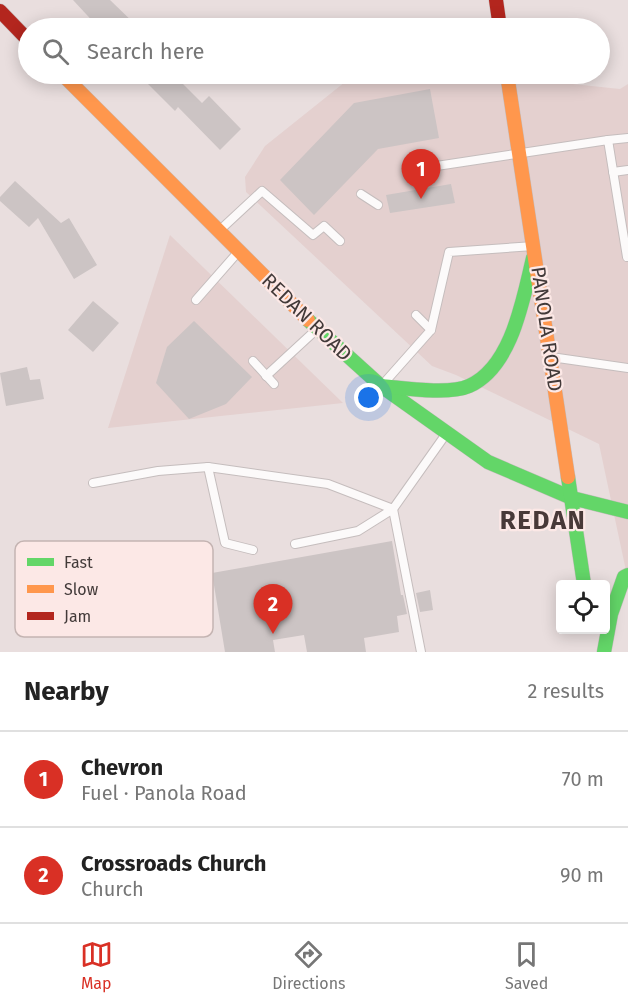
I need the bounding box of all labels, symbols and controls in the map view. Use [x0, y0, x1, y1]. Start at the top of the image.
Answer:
search box [18, 18, 610, 84]
icon: search [39, 35, 72, 68]
text: Search here [87, 38, 205, 65]
pin: 1 [402, 150, 440, 199]
street label: PANOLA ROAD [526, 265, 568, 393]
street label: REDAN ROAD [257, 268, 357, 366]
your location [354, 383, 383, 412]
district label: REDAN [500, 505, 586, 536]
legend [15, 541, 213, 637]
text: Fast [64, 553, 93, 572]
text: Slow [64, 580, 99, 599]
map controls [556, 580, 610, 634]
button: locate [556, 580, 610, 634]
pin: 2 [254, 584, 292, 634]
text: Jam [64, 607, 91, 626]
text: Nearby [24, 676, 109, 707]
text: 2 results [527, 679, 604, 703]
text: Chevron [81, 754, 163, 781]
text: 1 [39, 767, 48, 791]
text: 70 m [562, 767, 604, 791]
text: Fuel · Panola Road [81, 781, 247, 805]
text: Crossroads Church [81, 850, 266, 877]
text: 2 [38, 863, 49, 887]
text: 90 m [560, 863, 604, 887]
text: Church [81, 877, 144, 901]
tab: Map [80, 938, 113, 993]
tab: Directions [272, 938, 346, 993]
tab: Saved [505, 938, 548, 993]

